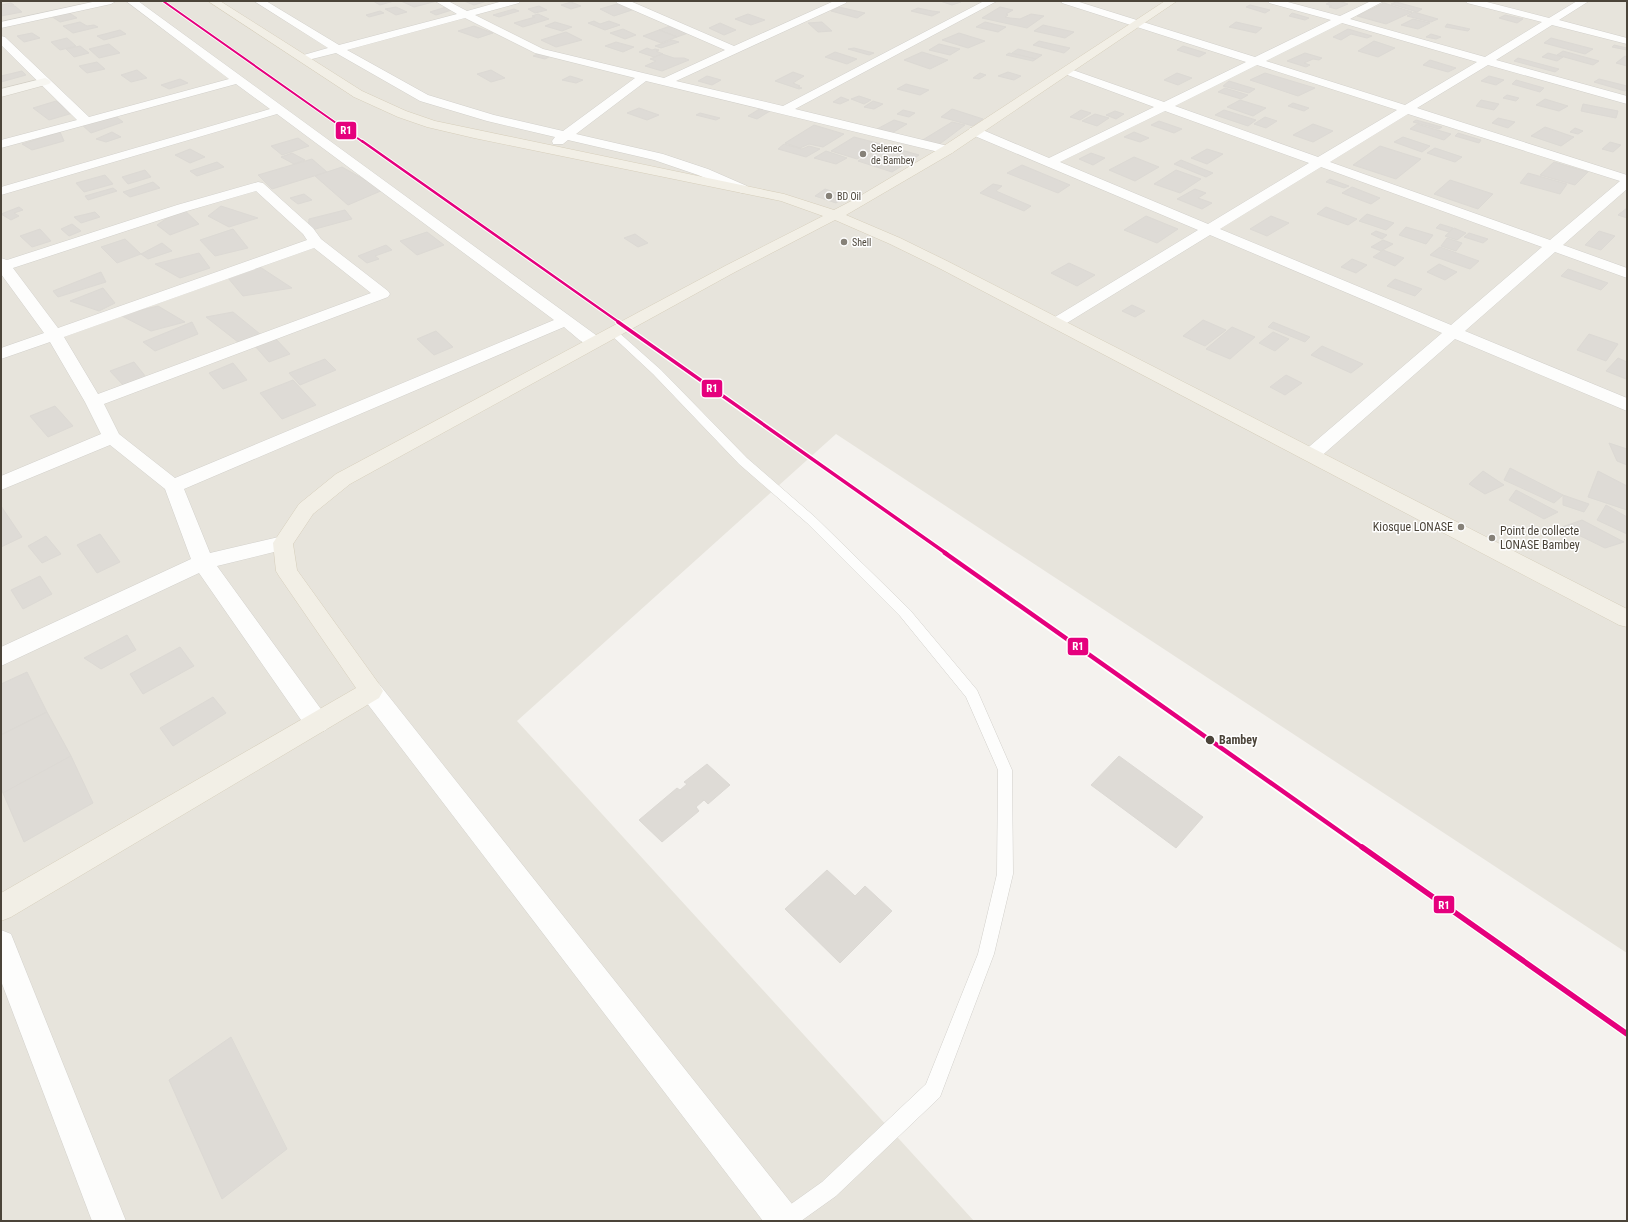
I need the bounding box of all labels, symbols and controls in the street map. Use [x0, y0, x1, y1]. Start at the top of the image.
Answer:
line badge: R1 [335, 121, 357, 140]
text: R1 [340, 124, 352, 137]
place label: Selenec de Bambey [871, 143, 914, 166]
marker: Selenec de Bambey [858, 149, 868, 159]
marker: BD Oil [824, 191, 834, 201]
place label: BD Oil [837, 191, 861, 202]
marker: Shell [839, 237, 849, 247]
place label: Shell [852, 237, 871, 248]
line badge: R1 [701, 379, 723, 398]
text: R1 [706, 382, 718, 395]
place label: Kiosque LONASE [1373, 520, 1453, 534]
marker: Kiosque LONASE [1456, 522, 1466, 532]
place label: Point de collecte LONASE Bambey [1500, 524, 1580, 552]
marker: Point de collecte LONASE Bambey [1487, 533, 1497, 543]
line badge: R1 [1067, 637, 1089, 656]
text: R1 [1072, 640, 1084, 653]
place label: Bambey [1219, 733, 1258, 747]
marker: Bambey [1204, 734, 1216, 746]
line badge: R1 [1433, 895, 1455, 914]
text: R1 [1438, 899, 1450, 912]

